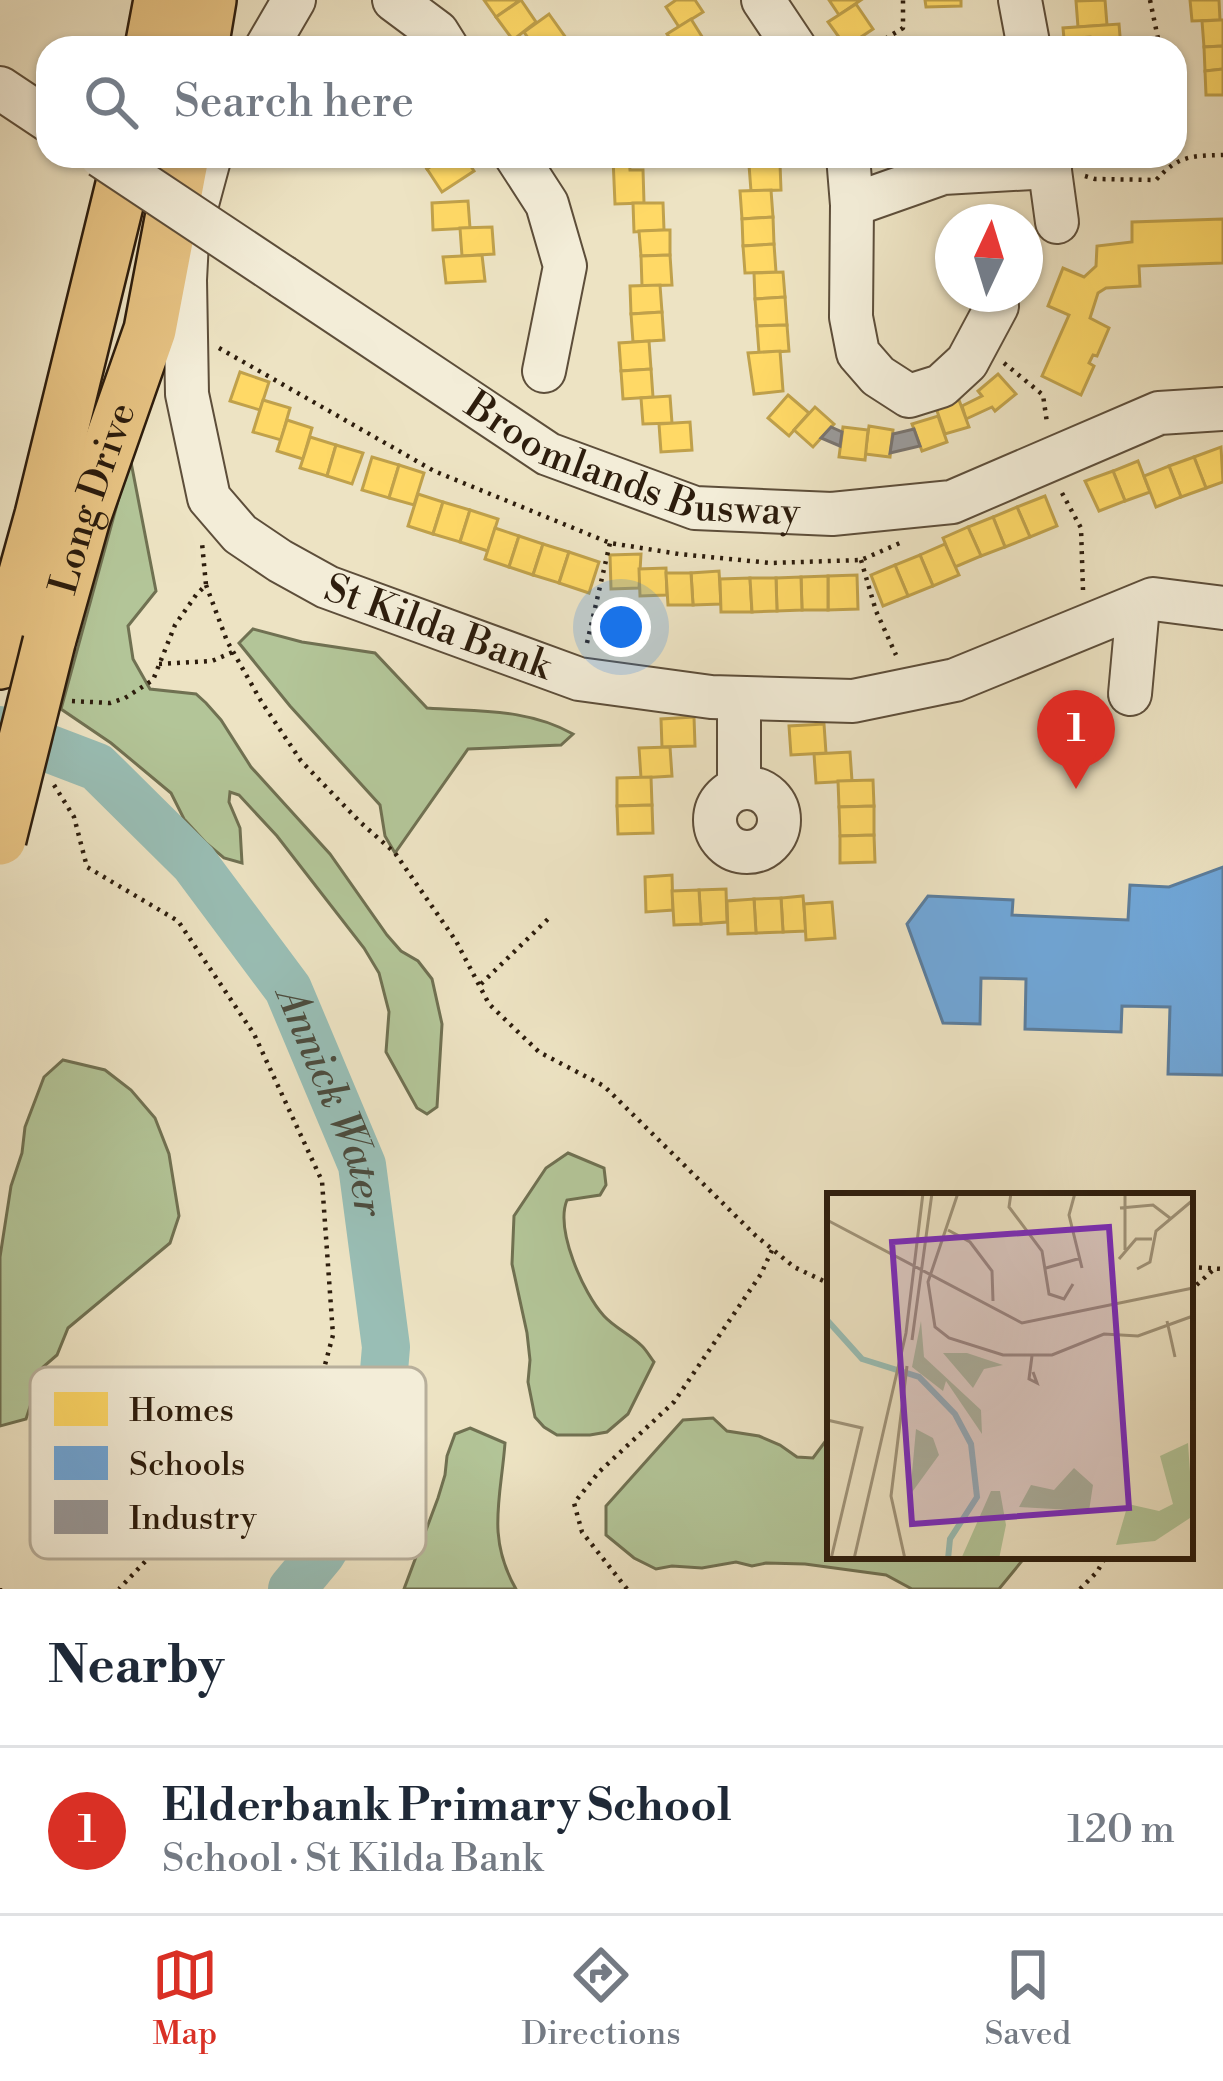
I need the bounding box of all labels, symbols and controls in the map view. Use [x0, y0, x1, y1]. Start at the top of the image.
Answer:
search box [36, 36, 1187, 168]
icon: search [78, 69, 144, 135]
text: Search here [174, 74, 414, 131]
north arrow [935, 204, 1043, 312]
street label: Broomlands Busway [455, 380, 802, 537]
street label: Long Drive [39, 396, 147, 600]
street label: St Kilda Bank [318, 564, 560, 692]
your location [591, 597, 651, 657]
pin: 1 [1037, 690, 1115, 789]
water label: Annick Water [262, 976, 395, 1221]
inset map [827, 1193, 1193, 1559]
legend [30, 1367, 426, 1559]
text: Homes [129, 1391, 234, 1432]
text: Schools [129, 1445, 245, 1486]
text: Industry [129, 1499, 258, 1540]
text: Nearby [48, 1635, 224, 1699]
text: Elderbank Primary School [162, 1778, 732, 1835]
text: 1 [78, 1806, 96, 1855]
text: 120 m [1067, 1806, 1175, 1855]
text: School · St Kilda Bank [162, 1835, 543, 1884]
tab: Map [152, 1942, 218, 2055]
tab: Directions [522, 1942, 681, 2055]
tab: Saved [984, 1942, 1071, 2055]

